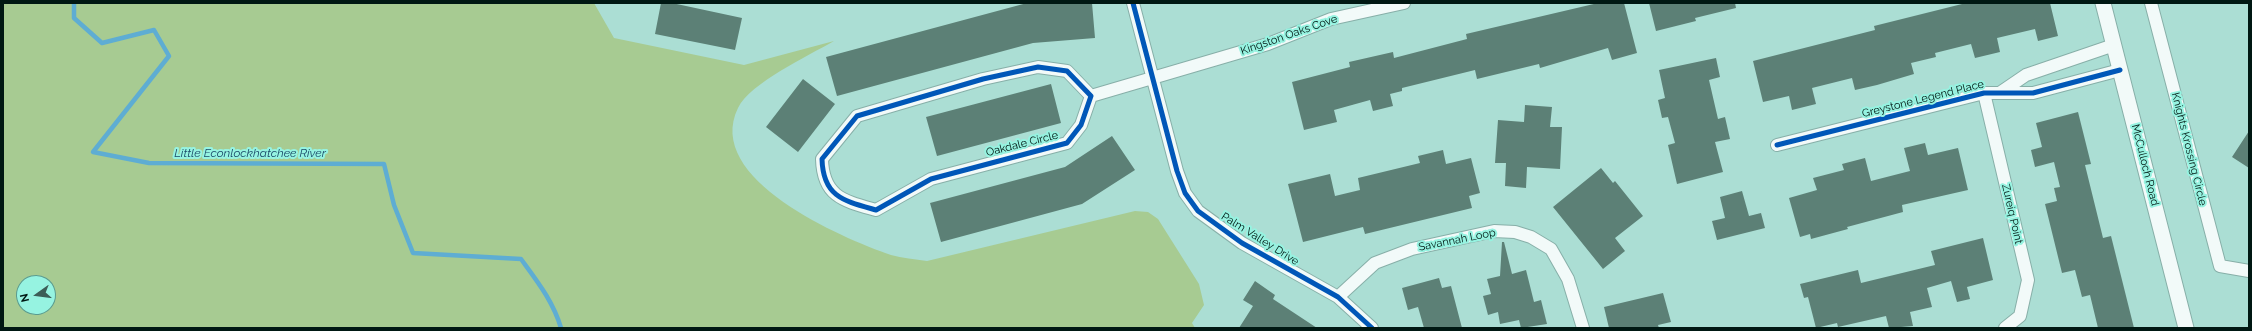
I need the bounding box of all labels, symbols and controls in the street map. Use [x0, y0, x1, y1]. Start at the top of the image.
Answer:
street label: Kingston Oaks Cove [1239, 12, 1339, 58]
street label: Greystone Legend Place [1861, 77, 1985, 121]
street label: Knights Krossing Circle [2169, 91, 2209, 207]
street label: McCulloch Road [2128, 123, 2162, 207]
street label: Oakdale Circle [985, 129, 1059, 159]
water label: Little Econlockhatchee River [174, 146, 326, 160]
street label: Zureiq Point [1999, 183, 2025, 245]
street label: Palm Valley Drive [1219, 210, 1301, 268]
street label: Savannah Loop [1417, 226, 1497, 254]
north arrow [16, 275, 56, 315]
text: N [18, 292, 32, 303]

